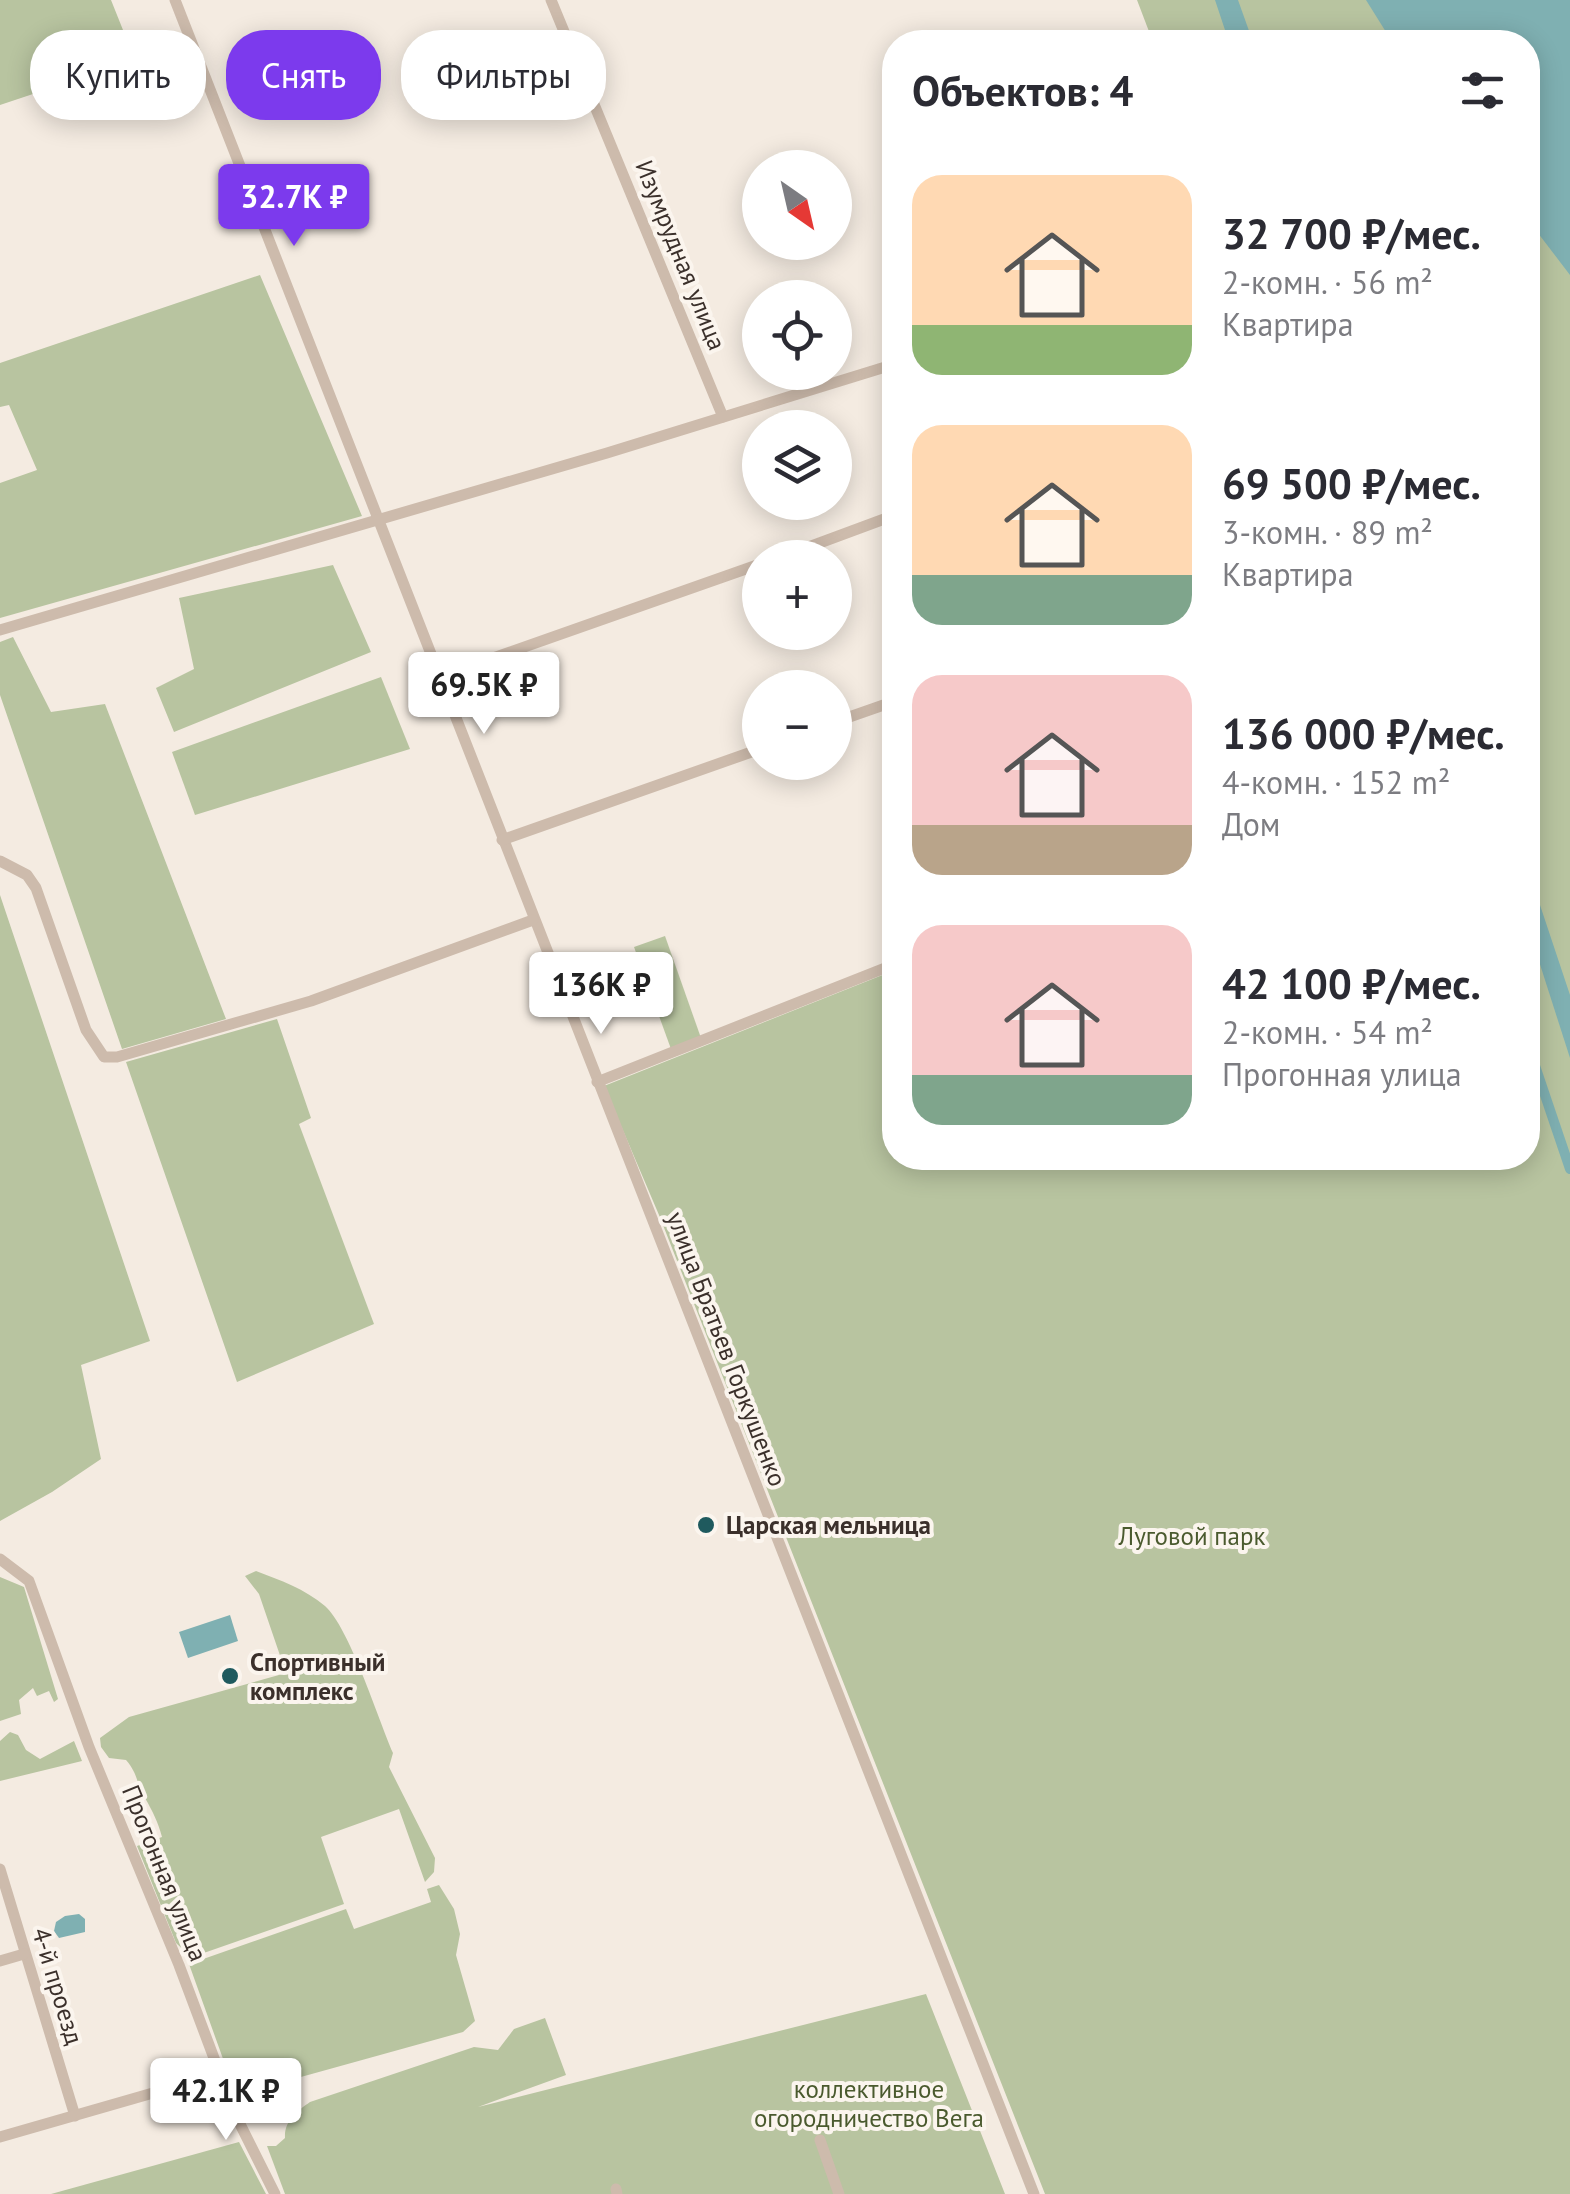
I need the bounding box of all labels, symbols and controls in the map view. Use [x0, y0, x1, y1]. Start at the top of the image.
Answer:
chip: Купить [30, 30, 206, 120]
chip: Снять [226, 30, 381, 120]
chip: Фильтры [401, 30, 606, 120]
text: Объектов: 4 [912, 63, 1133, 118]
icon: filters [1455, 63, 1510, 118]
north arrow [742, 150, 852, 260]
map controls [742, 150, 852, 780]
street label: Изумрудная улица [628, 155, 734, 355]
pin: 32.7K ₽ [202, 164, 386, 249]
text: 32.7K ₽ [240, 175, 348, 217]
text: 32 700 ₽/мес. [1222, 206, 1481, 261]
icon: home [992, 215, 1112, 335]
text: 2-комн. · 56 m² [1222, 261, 1433, 303]
button: locate [742, 280, 852, 390]
text: Квартира [1222, 303, 1354, 345]
button: layers [742, 410, 852, 520]
text: 69 500 ₽/мес. [1222, 456, 1481, 511]
icon: home [992, 465, 1112, 585]
text: 3-комн. · 89 m² [1222, 511, 1433, 553]
button: + [742, 540, 852, 650]
text: Квартира [1222, 553, 1354, 595]
pin: 69.5K ₽ [392, 652, 576, 737]
text: 69.5K ₽ [430, 663, 538, 705]
button: − [742, 670, 852, 780]
text: 136 000 ₽/мес. [1222, 706, 1505, 761]
icon: home [992, 715, 1112, 835]
text: 4-комн. · 152 m² [1222, 761, 1450, 803]
text: Дом [1222, 803, 1280, 845]
pin: 136K ₽ [520, 952, 682, 1037]
text: 42 100 ₽/мес. [1222, 956, 1481, 1011]
text: 136K ₽ [551, 963, 651, 1005]
icon: home [992, 965, 1112, 1085]
text: 2-комн. · 54 m² [1222, 1011, 1433, 1053]
text: Прогонная улица [1222, 1053, 1462, 1095]
street label: улица Братьев Горкушенко [660, 1207, 794, 1491]
place label: Царская мельница [726, 1509, 931, 1541]
marker: Царская мельница [695, 1514, 717, 1536]
park label: Луговой парк [1118, 1520, 1266, 1552]
place label: Спортивный комплекс [250, 1646, 385, 1707]
marker: Спортивный комплекс [219, 1665, 241, 1687]
street label: Прогонная улица [115, 1780, 215, 1966]
street label: 4-й проезд [25, 1924, 91, 2048]
pin: 42.1K ₽ [134, 2058, 318, 2143]
text: 42.1K ₽ [172, 2069, 280, 2111]
park label: коллективное огородничество Вега [754, 2073, 984, 2134]

